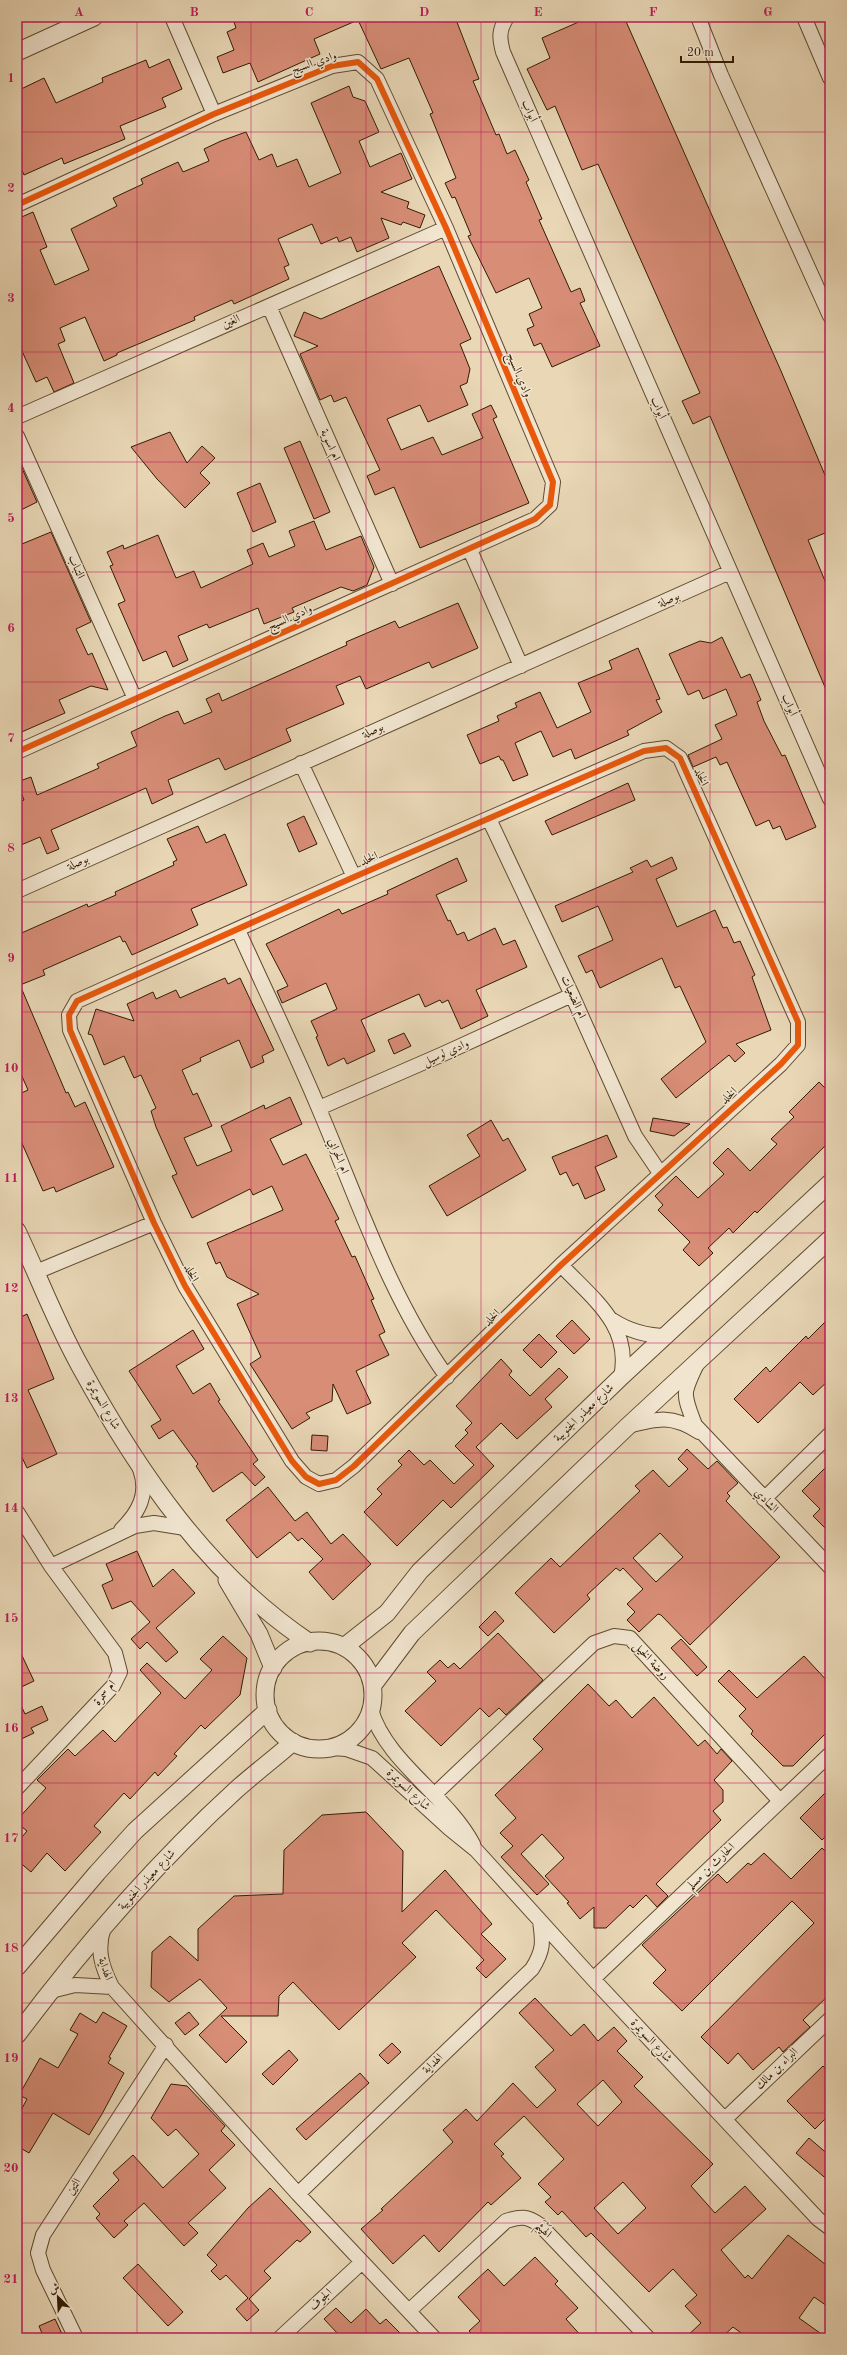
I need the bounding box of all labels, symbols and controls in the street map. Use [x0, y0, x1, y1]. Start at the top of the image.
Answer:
text: A [74, 6, 84, 19]
text: B [189, 6, 199, 19]
text: C [305, 6, 313, 19]
text: D [419, 6, 429, 19]
text: E [534, 6, 543, 19]
text: F [649, 6, 658, 19]
text: G [763, 6, 773, 19]
scale bar [681, 38, 733, 64]
text: 20 m [687, 47, 714, 59]
street label: وادي السيج [290, 50, 340, 80]
text: 1 [7, 72, 15, 85]
street label: أبواب [518, 97, 542, 124]
text: 2 [7, 182, 15, 195]
text: 3 [7, 292, 15, 305]
street label: الغين [220, 313, 242, 331]
street label: وادي السيج [501, 351, 534, 401]
street label: أبواب [647, 394, 671, 421]
text: 4 [7, 402, 15, 415]
street label: ام اسوية [314, 427, 342, 465]
text: 5 [7, 512, 15, 525]
street label: التباب [65, 553, 87, 581]
street label: بوصلة [656, 590, 682, 611]
street label: وادي السيج [266, 603, 316, 637]
text: 6 [7, 622, 15, 635]
street label: أبواب [778, 691, 802, 718]
street label: بوصلة [360, 721, 386, 742]
text: 7 [7, 732, 15, 745]
street label: الخلد [692, 766, 710, 788]
text: 8 [7, 842, 15, 855]
street label: الخلد [358, 850, 380, 868]
street label: بوصلة [65, 853, 91, 874]
text: 9 [7, 952, 15, 965]
street label: ام الضعيات [555, 974, 588, 1022]
street label: وادي لوسيل [421, 1037, 472, 1071]
text: 10 [3, 1062, 19, 1075]
street label: الخلد [718, 1085, 740, 1107]
street label: ام الحرابي [322, 1137, 351, 1177]
text: 11 [3, 1172, 19, 1185]
street label: الخلد [182, 1262, 201, 1284]
text: 12 [3, 1282, 19, 1295]
street label: الخلد [481, 1307, 503, 1329]
street label: شارع السويمرة [81, 1378, 122, 1434]
street label: شارع معيذر الجنوبية [552, 1382, 619, 1447]
text: 13 [3, 1392, 19, 1405]
street label: الشادي [750, 1486, 781, 1518]
text: 14 [3, 1502, 19, 1515]
text: 15 [3, 1612, 19, 1625]
street label: روضة الخيل [629, 1640, 671, 1684]
street label: ام سمرة [91, 1678, 122, 1710]
text: 16 [3, 1722, 19, 1735]
street label: شارع السويمرة [381, 1767, 432, 1816]
text: 17 [3, 1832, 19, 1845]
street label: الحارث بن مسلم [684, 1840, 741, 1896]
street label: شارع معيذر الجنوبية [116, 1847, 181, 1915]
text: 18 [3, 1942, 19, 1955]
street label: الهداية [94, 1956, 115, 1983]
street label: شارع السويمرة [625, 2017, 674, 2068]
street label: البراء بن مالك [754, 2046, 801, 2093]
street label: الهداية [420, 2051, 447, 2077]
text: 19 [3, 2052, 19, 2065]
text: 20 [3, 2162, 19, 2175]
street label: التين [64, 2176, 84, 2197]
street label: الهَيْثَم [529, 2217, 557, 2244]
text: 21 [3, 2273, 19, 2286]
north arrow [38, 2277, 78, 2317]
text: ش [47, 2282, 62, 2296]
street label: الجوف [307, 2286, 336, 2314]

